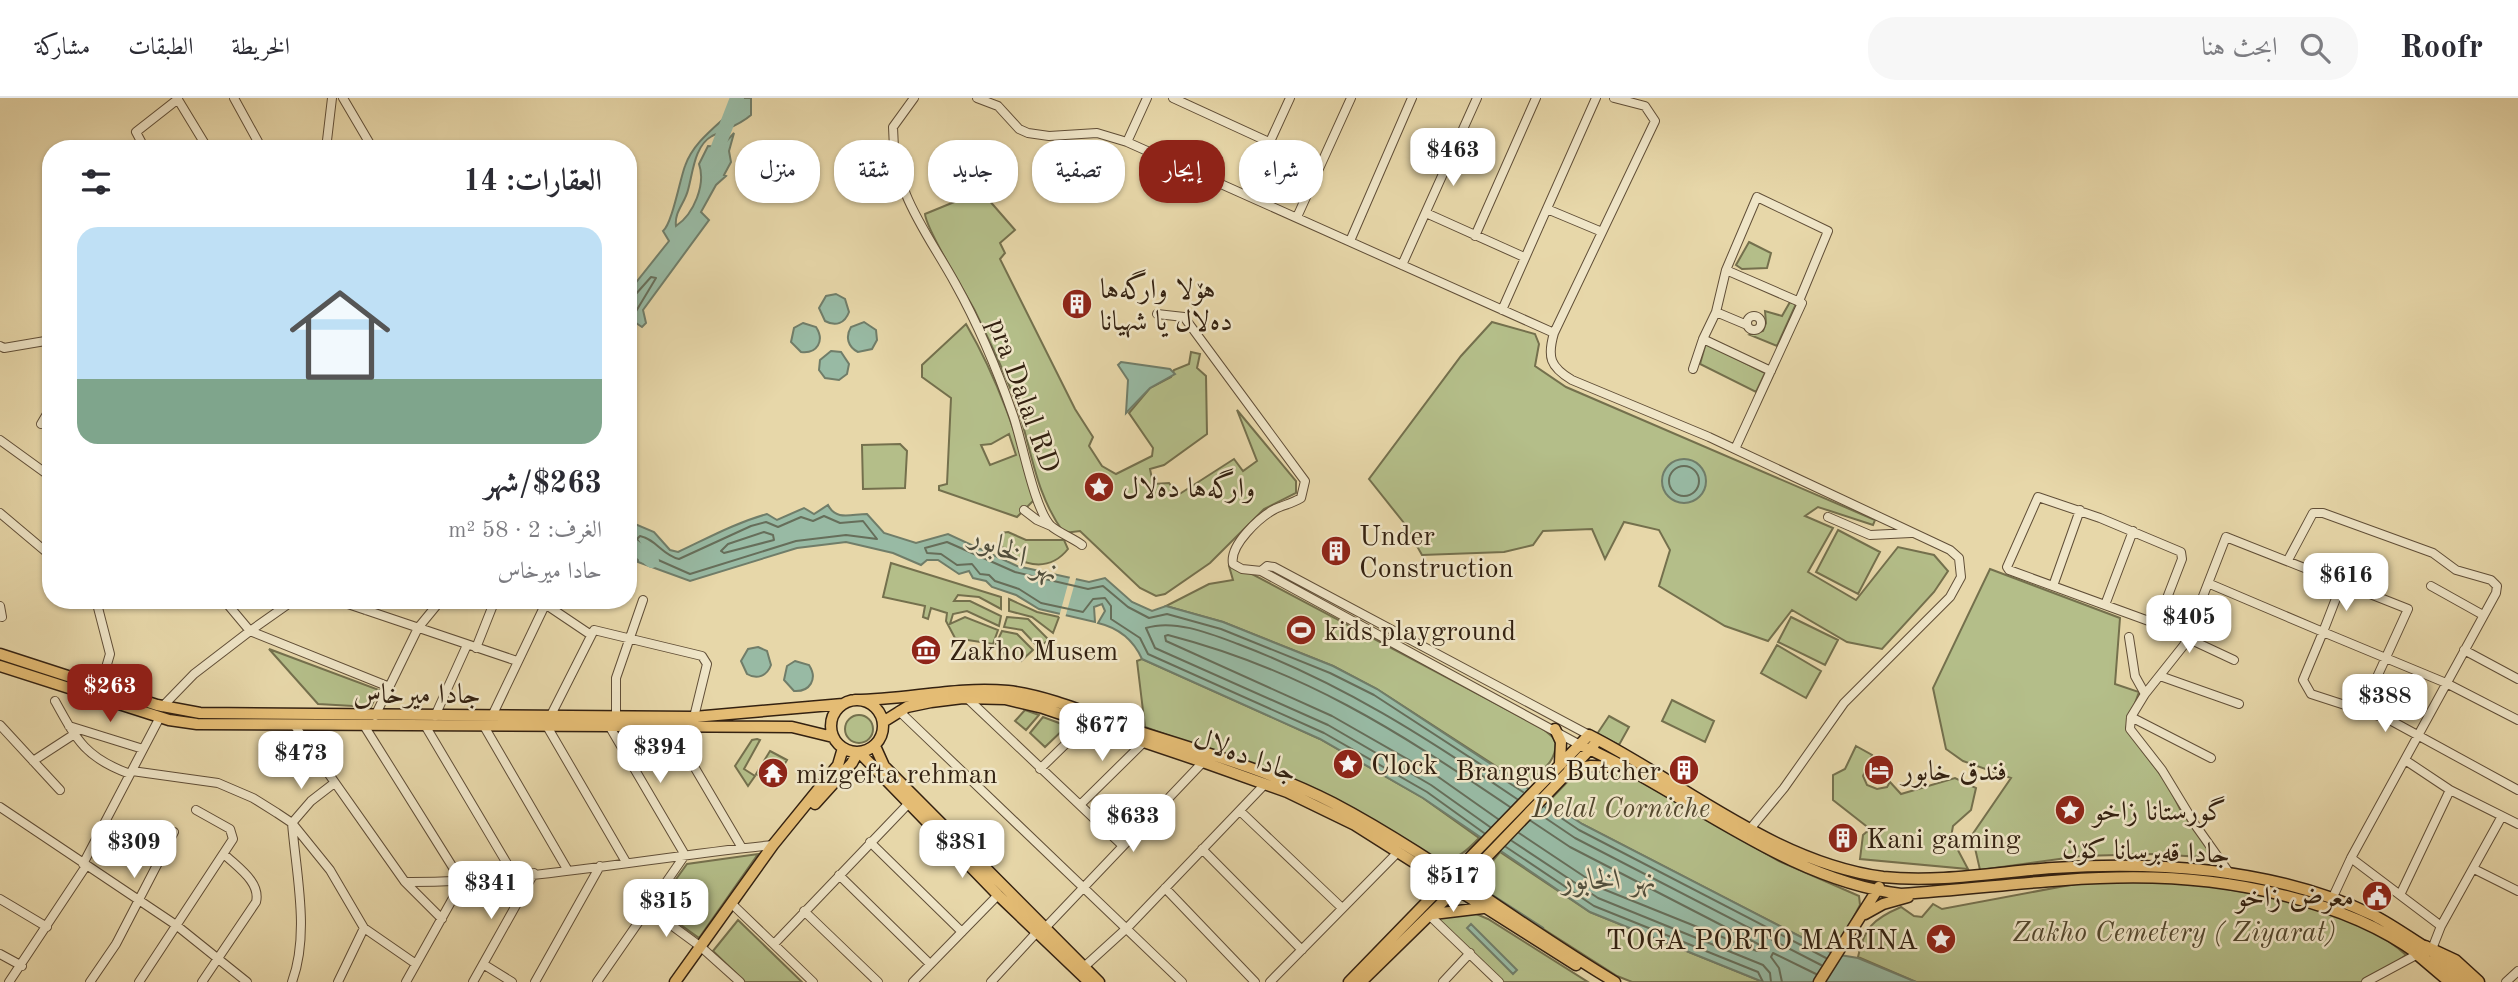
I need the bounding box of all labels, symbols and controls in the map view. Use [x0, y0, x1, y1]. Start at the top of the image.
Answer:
search box [1868, 17, 2358, 80]
icon: search [2296, 29, 2334, 67]
text: Roofr [2400, 32, 2483, 65]
text: ابحث هنا [2201, 35, 2278, 61]
text: مشاركة [35, 36, 90, 60]
text: الطبقات [128, 36, 194, 60]
text: الخريطة [232, 36, 290, 60]
pin: $463 [1412, 129, 1494, 188]
text: $463 [1426, 139, 1480, 162]
chip: منزل [735, 140, 820, 203]
chip: شقة [834, 140, 914, 203]
chip: جديد [928, 140, 1018, 203]
chip: تصفية [1032, 140, 1125, 203]
chip: إيجار [1139, 140, 1225, 203]
chip: شراء [1239, 140, 1323, 203]
icon: filters [77, 163, 115, 201]
text: العقارات: 14 [463, 167, 602, 197]
place label: هۆلا وارگەها دەلال یا شهیانا [1100, 269, 1233, 339]
icon: home [277, 272, 403, 398]
building icon: هۆلا وارگەها دەلال یا شهیانا [1060, 287, 1094, 321]
street label: pra Dalal RD [981, 315, 1063, 477]
place label: وارگەها دەلال [1122, 468, 1255, 504]
text: $263/شهر [484, 469, 602, 499]
place icon: وارگەها دەلال [1082, 470, 1116, 504]
text: الغرف: 2 · 58 m² [448, 519, 602, 542]
water label: نهر الخابور [963, 520, 1065, 590]
place label: Under Construction [1359, 524, 1514, 584]
building icon: Under Construction [1319, 534, 1353, 568]
pin: $616 [2305, 554, 2387, 613]
text: حادا ميرخاس [497, 560, 602, 583]
text: $616 [2319, 564, 2373, 587]
pin: $405 [2148, 596, 2230, 655]
text: $405 [2162, 606, 2216, 629]
sports icon: kids playground [1284, 613, 1318, 647]
place label: kids playground [1324, 619, 1516, 647]
museum icon: Zakho Musem [909, 633, 943, 667]
place label: Zakho Musem [949, 639, 1118, 667]
pin: $263 [69, 664, 151, 724]
pin: $388 [2344, 674, 2426, 734]
text: $263 [83, 675, 137, 698]
street label: جادا ميرخاس [353, 682, 481, 710]
text: $388 [2358, 685, 2412, 708]
pin: $677 [1061, 704, 1143, 763]
text: $677 [1075, 714, 1129, 737]
street label: جادا دەلال [1190, 725, 1300, 788]
pin: $394 [619, 726, 701, 785]
pin: $473 [260, 732, 342, 791]
text: $394 [633, 736, 687, 759]
text: $473 [274, 742, 328, 765]
place icon: Clock [1331, 747, 1365, 781]
place label: Clock [1371, 753, 1438, 781]
building icon: Brangus Butcher [1667, 753, 1701, 787]
hotel icon: فندق خابور [1862, 753, 1896, 787]
temple icon: mizgefta rehman [756, 756, 790, 790]
place label: Brangus Butcher [1455, 759, 1661, 787]
place label: فندق خابور [1899, 759, 2007, 788]
place label: mizgefta rehman [796, 762, 998, 790]
place icon: گورستانا زاخو [2053, 793, 2087, 827]
pin: $633 [1092, 794, 1174, 854]
place label: گورستانا زاخو [2090, 795, 2226, 828]
park label: Delal Corniche [1531, 796, 1710, 824]
text: $633 [1106, 805, 1160, 828]
pin: $309 [93, 820, 175, 880]
pin: $381 [921, 820, 1003, 880]
building icon: Kani gaming [1826, 821, 1860, 855]
place label: Kani gaming [1866, 827, 2021, 855]
text: $309 [107, 831, 161, 854]
text: $381 [935, 831, 989, 854]
street label: جادا قەبرسانا کۆن [2061, 835, 2230, 871]
pin: $517 [1412, 854, 1494, 914]
pin: $341 [450, 862, 532, 921]
text: $517 [1426, 865, 1480, 888]
water label: نهر الخابور [1560, 866, 1656, 898]
text: $341 [464, 872, 518, 895]
public building icon: معرض زاخو [2360, 879, 2394, 913]
pin: $315 [625, 880, 707, 939]
place label: معرض زاخو [2233, 885, 2354, 914]
text: $315 [639, 890, 693, 913]
park label: Zakho Cemetery ( Ziyarat) [2012, 920, 2336, 948]
place icon: TOGA PORTO MARINA [1924, 922, 1958, 956]
place label: TOGA PORTO MARINA [1606, 928, 1918, 956]

